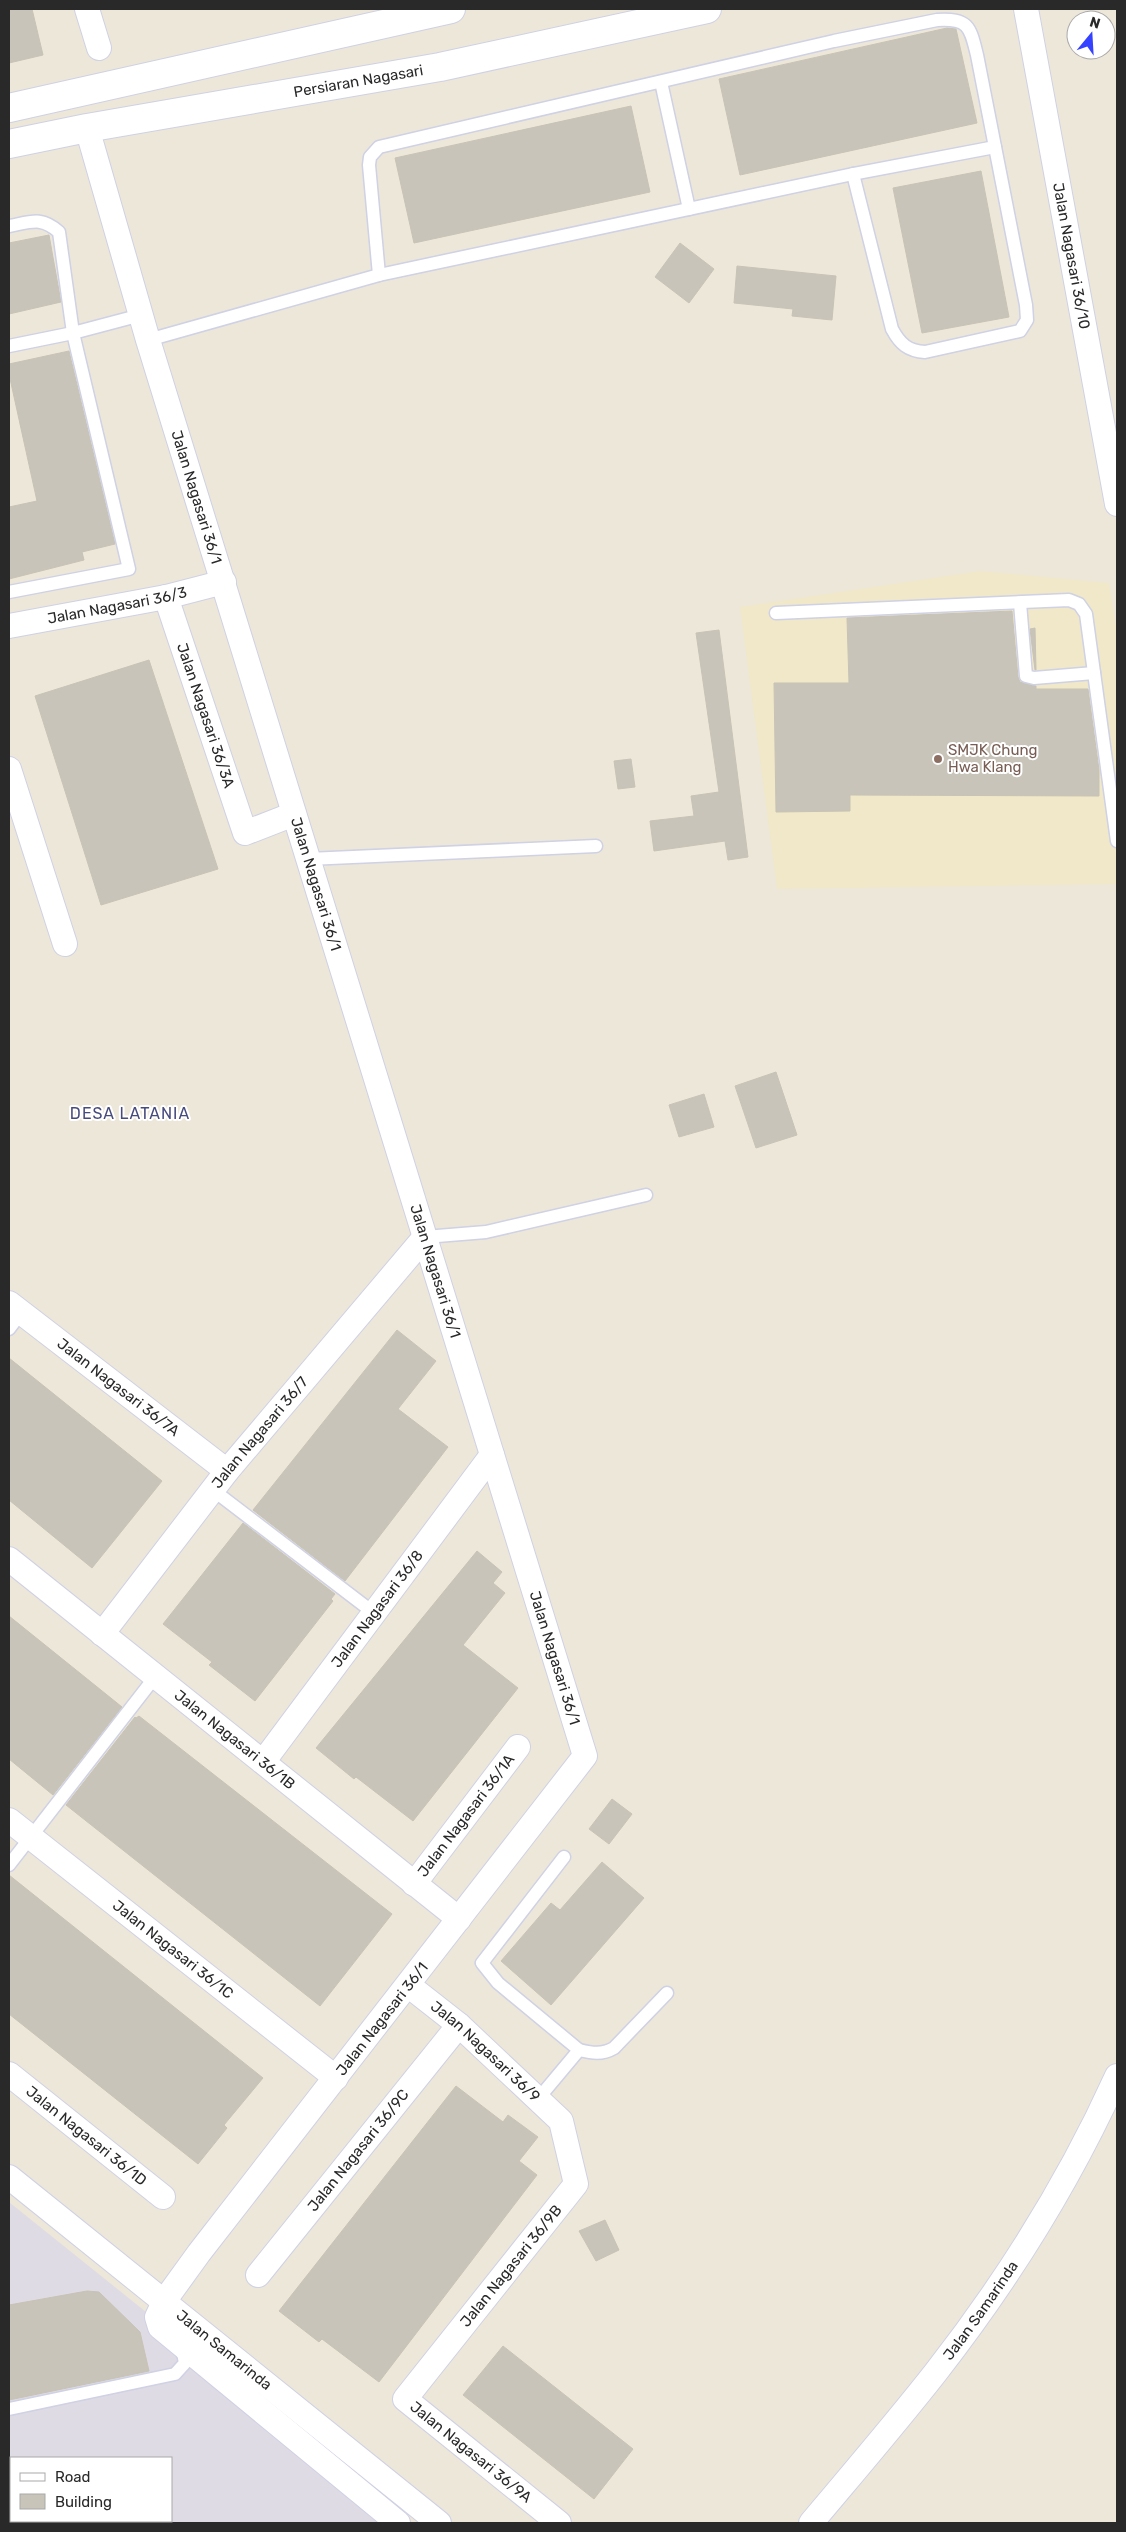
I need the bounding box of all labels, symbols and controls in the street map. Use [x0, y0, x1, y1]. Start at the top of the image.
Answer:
north arrow [1066, 10, 1116, 60]
text: N [1087, 13, 1102, 33]
street label: Persiaran Nagasari [292, 61, 424, 101]
street label: Jalan Nagasari 36/10 [1049, 181, 1094, 331]
street label: Jalan Nagasari 36/1 [167, 428, 226, 566]
street label: Jalan Nagasari 36/3 [46, 583, 189, 628]
street label: Jalan Nagasari 36/3A [173, 641, 238, 790]
place label: SMJK Chung Hwa Klang [948, 741, 1038, 776]
marker: SMJK Chung Hwa Klang [932, 753, 944, 765]
street label: Jalan Nagasari 36/1 [287, 815, 345, 953]
district label: DESA LATANIA [70, 1104, 190, 1123]
street label: Jalan Nagasari 36/1 [406, 1202, 464, 1340]
street label: Jalan Nagasari 36/7A [54, 1334, 183, 1440]
street label: Jalan Nagasari 36/7 [208, 1373, 312, 1492]
street label: Jalan Nagasari 36/8 [328, 1547, 427, 1671]
street label: Jalan Nagasari 36/1 [526, 1589, 584, 1727]
street label: Jalan Nagasari 36/1B [171, 1686, 298, 1793]
street label: Jalan Nagasari 36/1A [414, 1751, 518, 1880]
street label: Jalan Nagasari 36/1C [109, 1896, 237, 2003]
street label: Jalan Nagasari 36/1 [332, 1959, 432, 2079]
street label: Jalan Nagasari 36/9 [427, 1997, 544, 2106]
street label: Jalan Nagasari 36/1D [22, 2082, 150, 2189]
street label: Jalan Nagasari 36/9C [304, 2086, 413, 2215]
street label: Jalan Nagasari 36/9B [456, 2202, 566, 2330]
street label: Jalan Samarinda [939, 2258, 1022, 2364]
street label: Jalan Samarinda [173, 2306, 275, 2394]
street label: Jalan Nagasari 36/9A [406, 2398, 535, 2506]
legend [10, 2457, 172, 2522]
text: Road [55, 2468, 91, 2486]
text: Building [55, 2493, 112, 2511]

